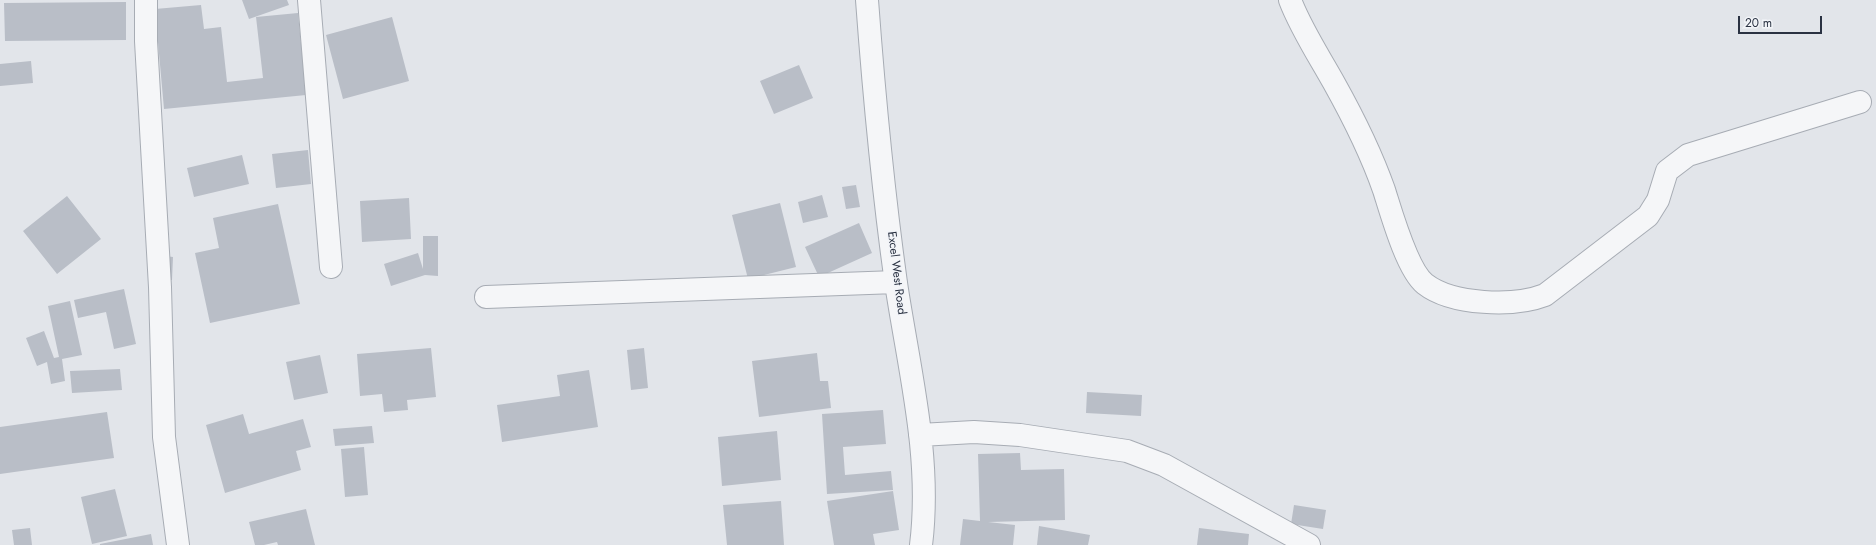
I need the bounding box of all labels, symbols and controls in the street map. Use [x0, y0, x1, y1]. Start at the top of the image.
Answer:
scale bar [1740, 8, 1824, 34]
text: 20 m [1745, 14, 1772, 32]
street label: Excel West Road [884, 230, 908, 316]

